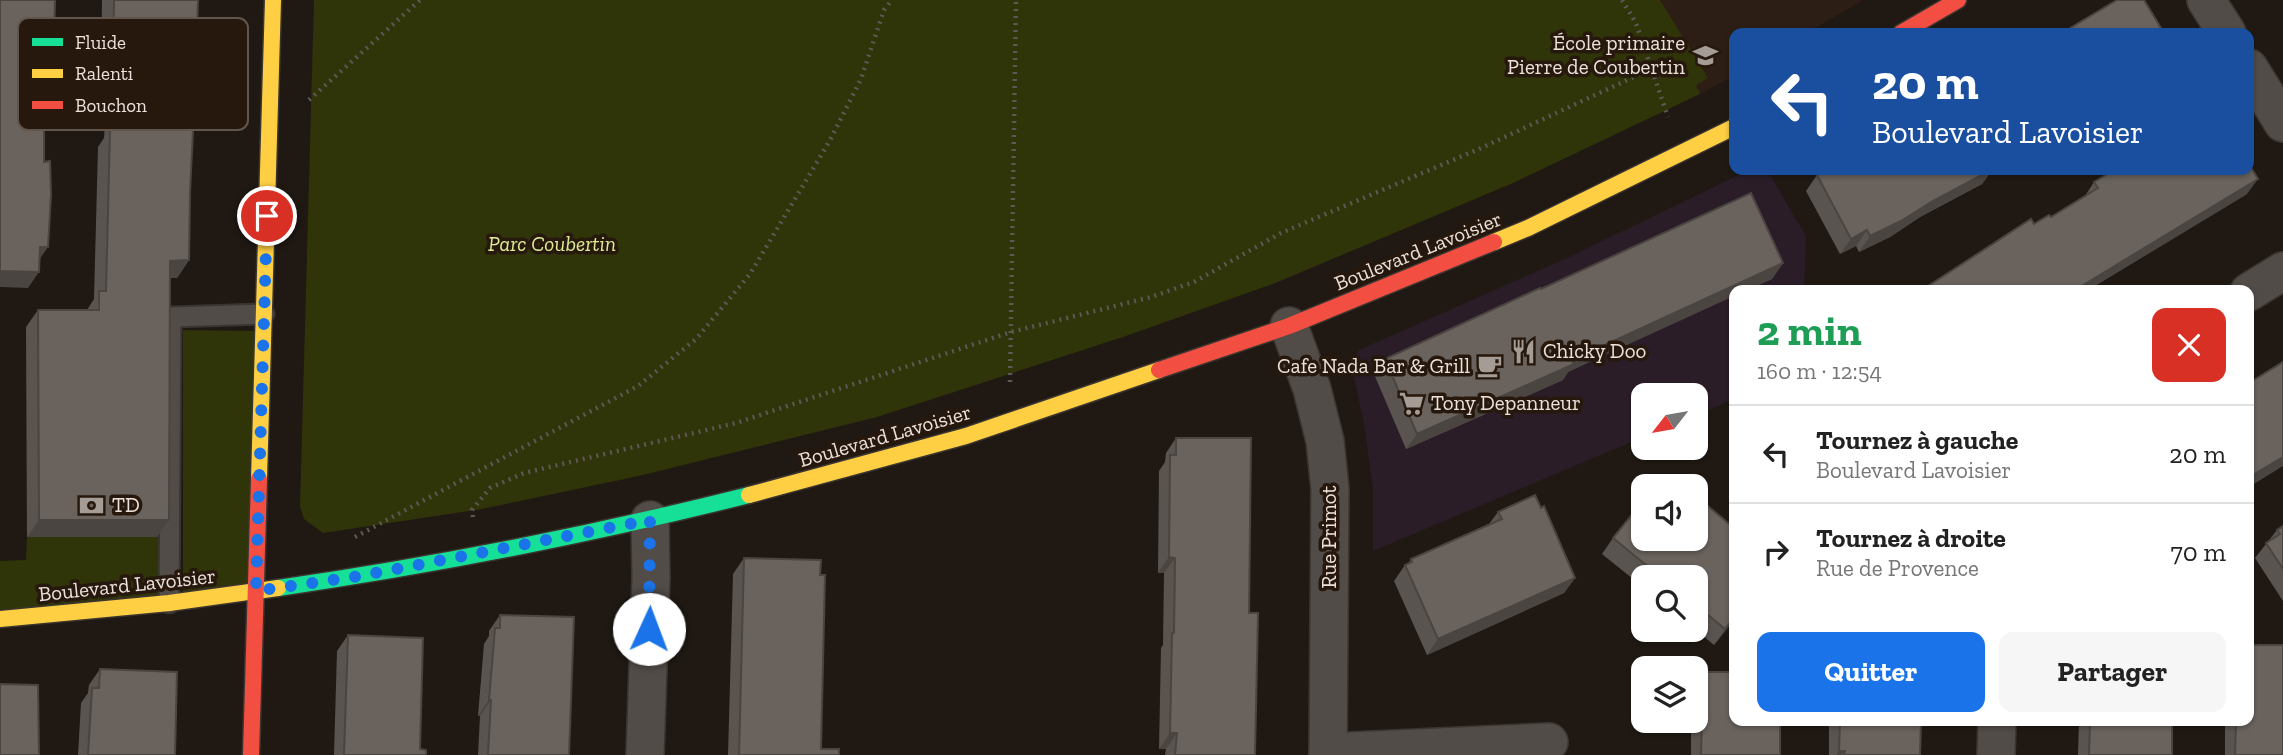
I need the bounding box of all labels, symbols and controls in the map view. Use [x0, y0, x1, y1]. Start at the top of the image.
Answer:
legend [18, 18, 248, 130]
place label: École primaire Pierre de Coubertin [1507, 30, 1685, 79]
text: Fluide [75, 31, 126, 54]
school or university icon: École primaire Pierre de Coubertin [1691, 41, 1719, 69]
text: 20 m [1872, 53, 1979, 112]
icon: left [1757, 56, 1848, 147]
text: Ralenti [75, 62, 133, 85]
text: Bouchon [75, 94, 147, 117]
text: Boulevard Lavoisier [1872, 113, 2144, 151]
pin [237, 186, 297, 246]
icon: arrive [248, 197, 286, 235]
street label: Boulevard Lavoisier [1331, 206, 1505, 295]
park label: Parc Coubertin [488, 231, 616, 256]
text: 2 min [1757, 305, 1862, 356]
button: close [2152, 308, 2226, 382]
restaurant icon: Chicky Doo [1509, 337, 1537, 365]
place label: Chicky Doo [1543, 338, 1646, 363]
cafe icon: Cafe Nada Bar & Grill [1476, 352, 1504, 380]
place label: Cafe Nada Bar & Grill [1277, 353, 1470, 378]
text: 160 m · 12:54 [1757, 357, 1882, 385]
north arrow [1631, 383, 1708, 460]
map controls [1631, 383, 1708, 733]
supermarket icon: Tony Depanneur [1397, 389, 1425, 417]
place label: Tony Depanneur [1431, 390, 1581, 415]
street label: Boulevard Lavoisier [796, 399, 974, 472]
text: Tournez à gauche [1816, 424, 2018, 456]
icon: left [1757, 435, 1795, 473]
text: 20 m [2169, 438, 2226, 470]
text: Boulevard Lavoisier [1816, 456, 2011, 484]
button: sound [1631, 474, 1708, 551]
street label: Rue Primot [1316, 485, 1341, 588]
bank icon: TD [78, 491, 106, 519]
place label: TD [112, 492, 140, 517]
text: Tournez à droite [1816, 522, 2006, 554]
icon: right [1757, 533, 1795, 571]
text: 70 m [2170, 536, 2226, 568]
text: Rue de Provence [1816, 554, 1979, 582]
street label: Boulevard Lavoisier [37, 563, 217, 606]
button: search [1631, 565, 1708, 642]
position arrow [612, 592, 686, 666]
button: Quitter [1757, 632, 1985, 712]
button: Partager [1999, 632, 2226, 712]
button: layers [1631, 656, 1708, 733]

